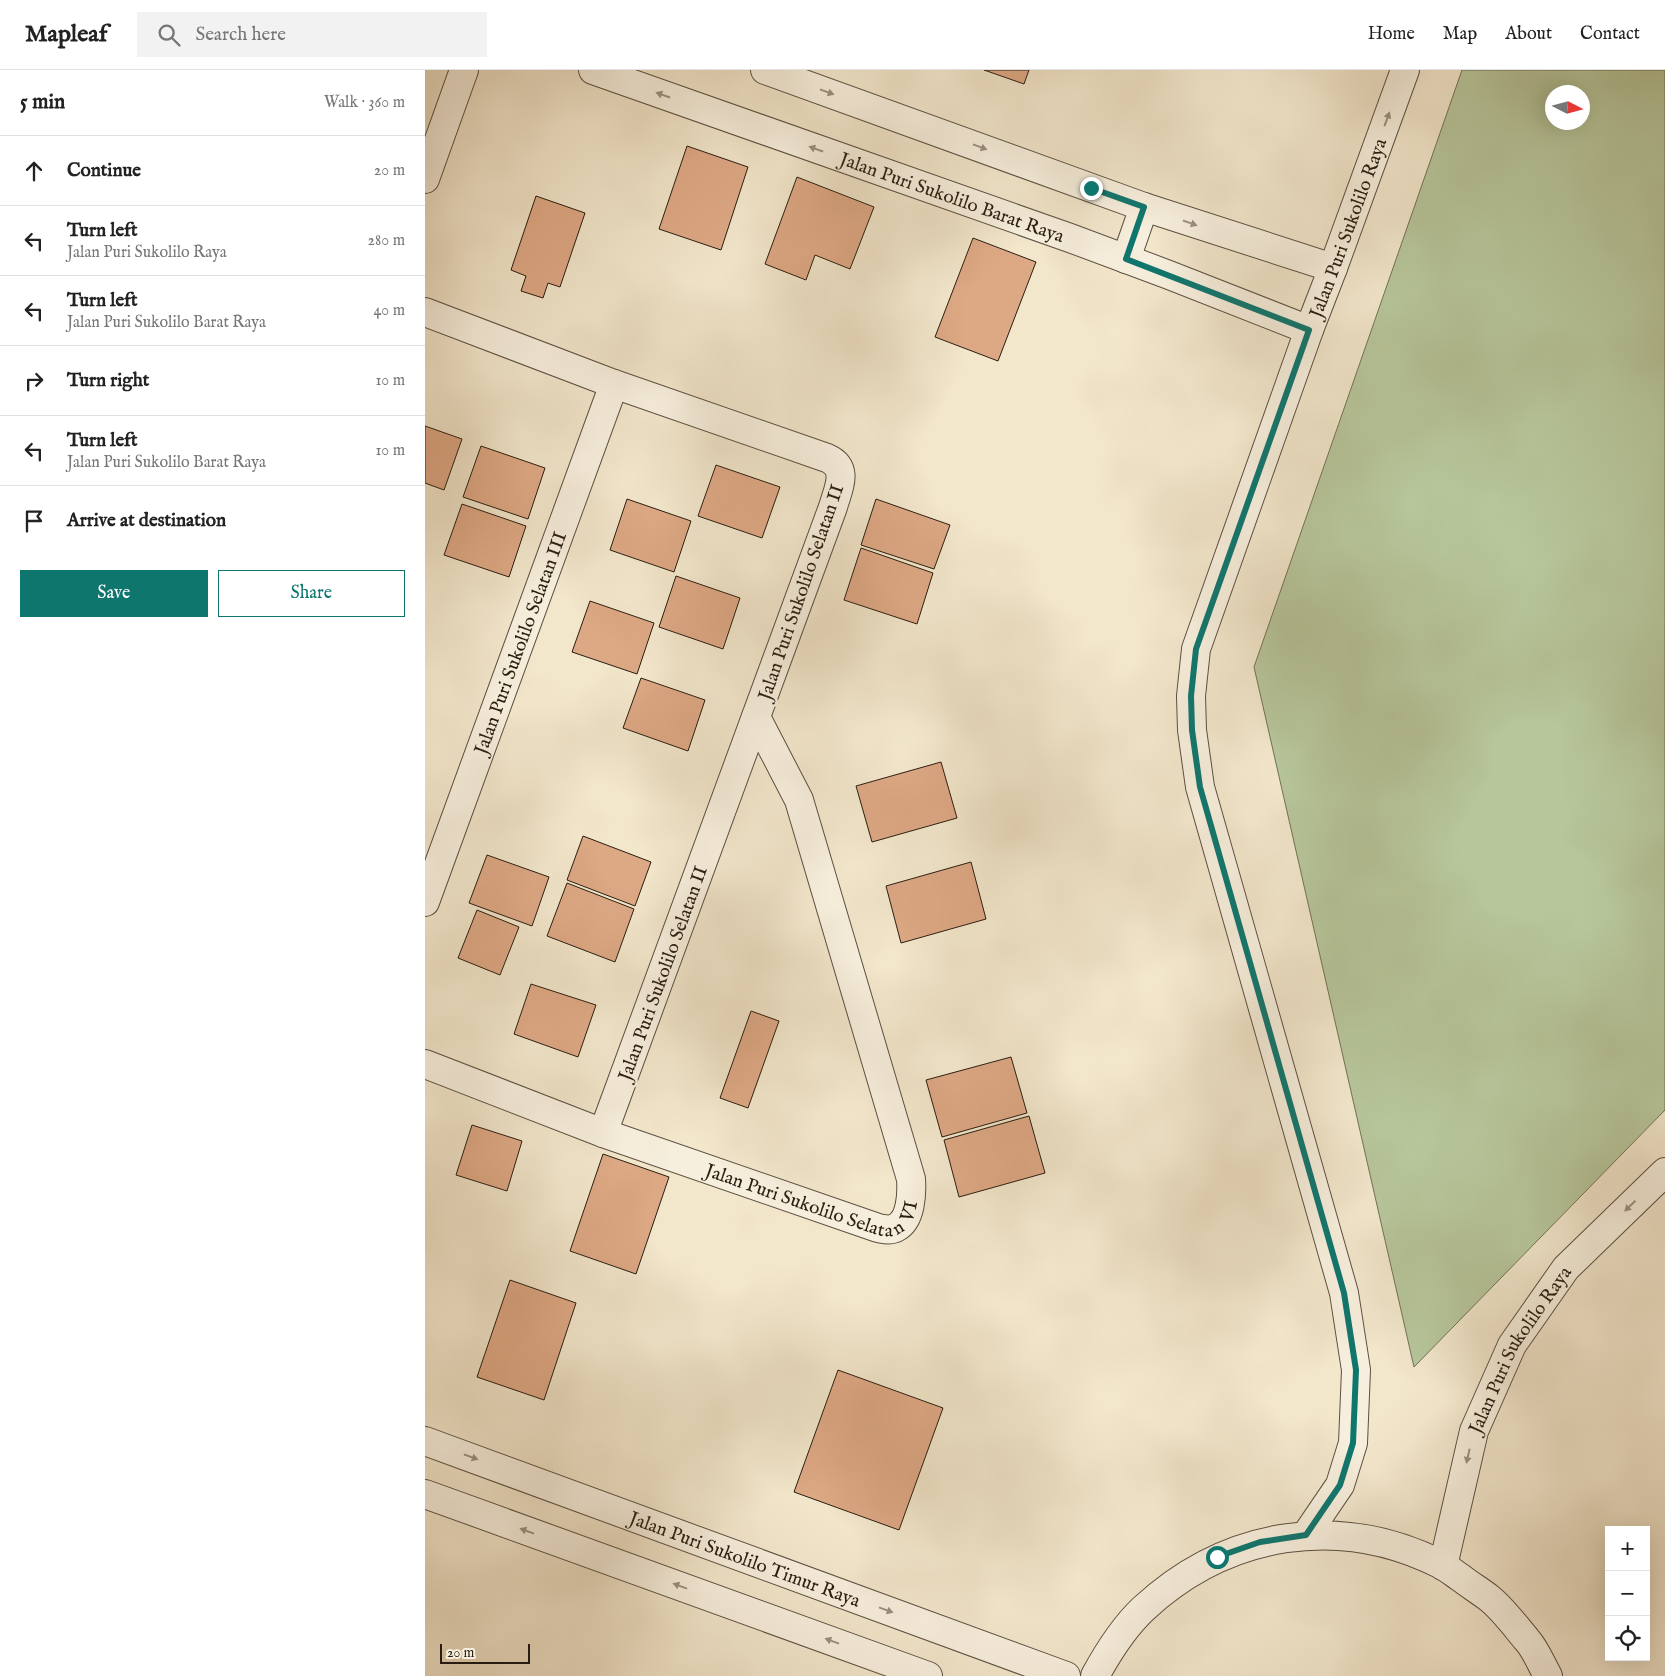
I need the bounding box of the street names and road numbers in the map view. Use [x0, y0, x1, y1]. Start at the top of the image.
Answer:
street label: Jalan Puri Sukolilo Raya [1304, 135, 1393, 324]
street label: Jalan Puri Sukolilo Barat Raya [834, 147, 1068, 249]
street label: Jalan Puri Sukolilo Selatan II [753, 481, 850, 706]
street label: Jalan Puri Sukolilo Selatan III [469, 529, 573, 760]
street label: Jalan Puri Sukolilo Selatan II [613, 863, 714, 1086]
street label: Jalan Puri Sukolilo Selatan VI [700, 1159, 924, 1243]
street label: Jalan Puri Sukolilo Raya [1463, 1261, 1578, 1440]
street label: Jalan Puri Sukolilo Timur Raya [624, 1506, 864, 1614]

